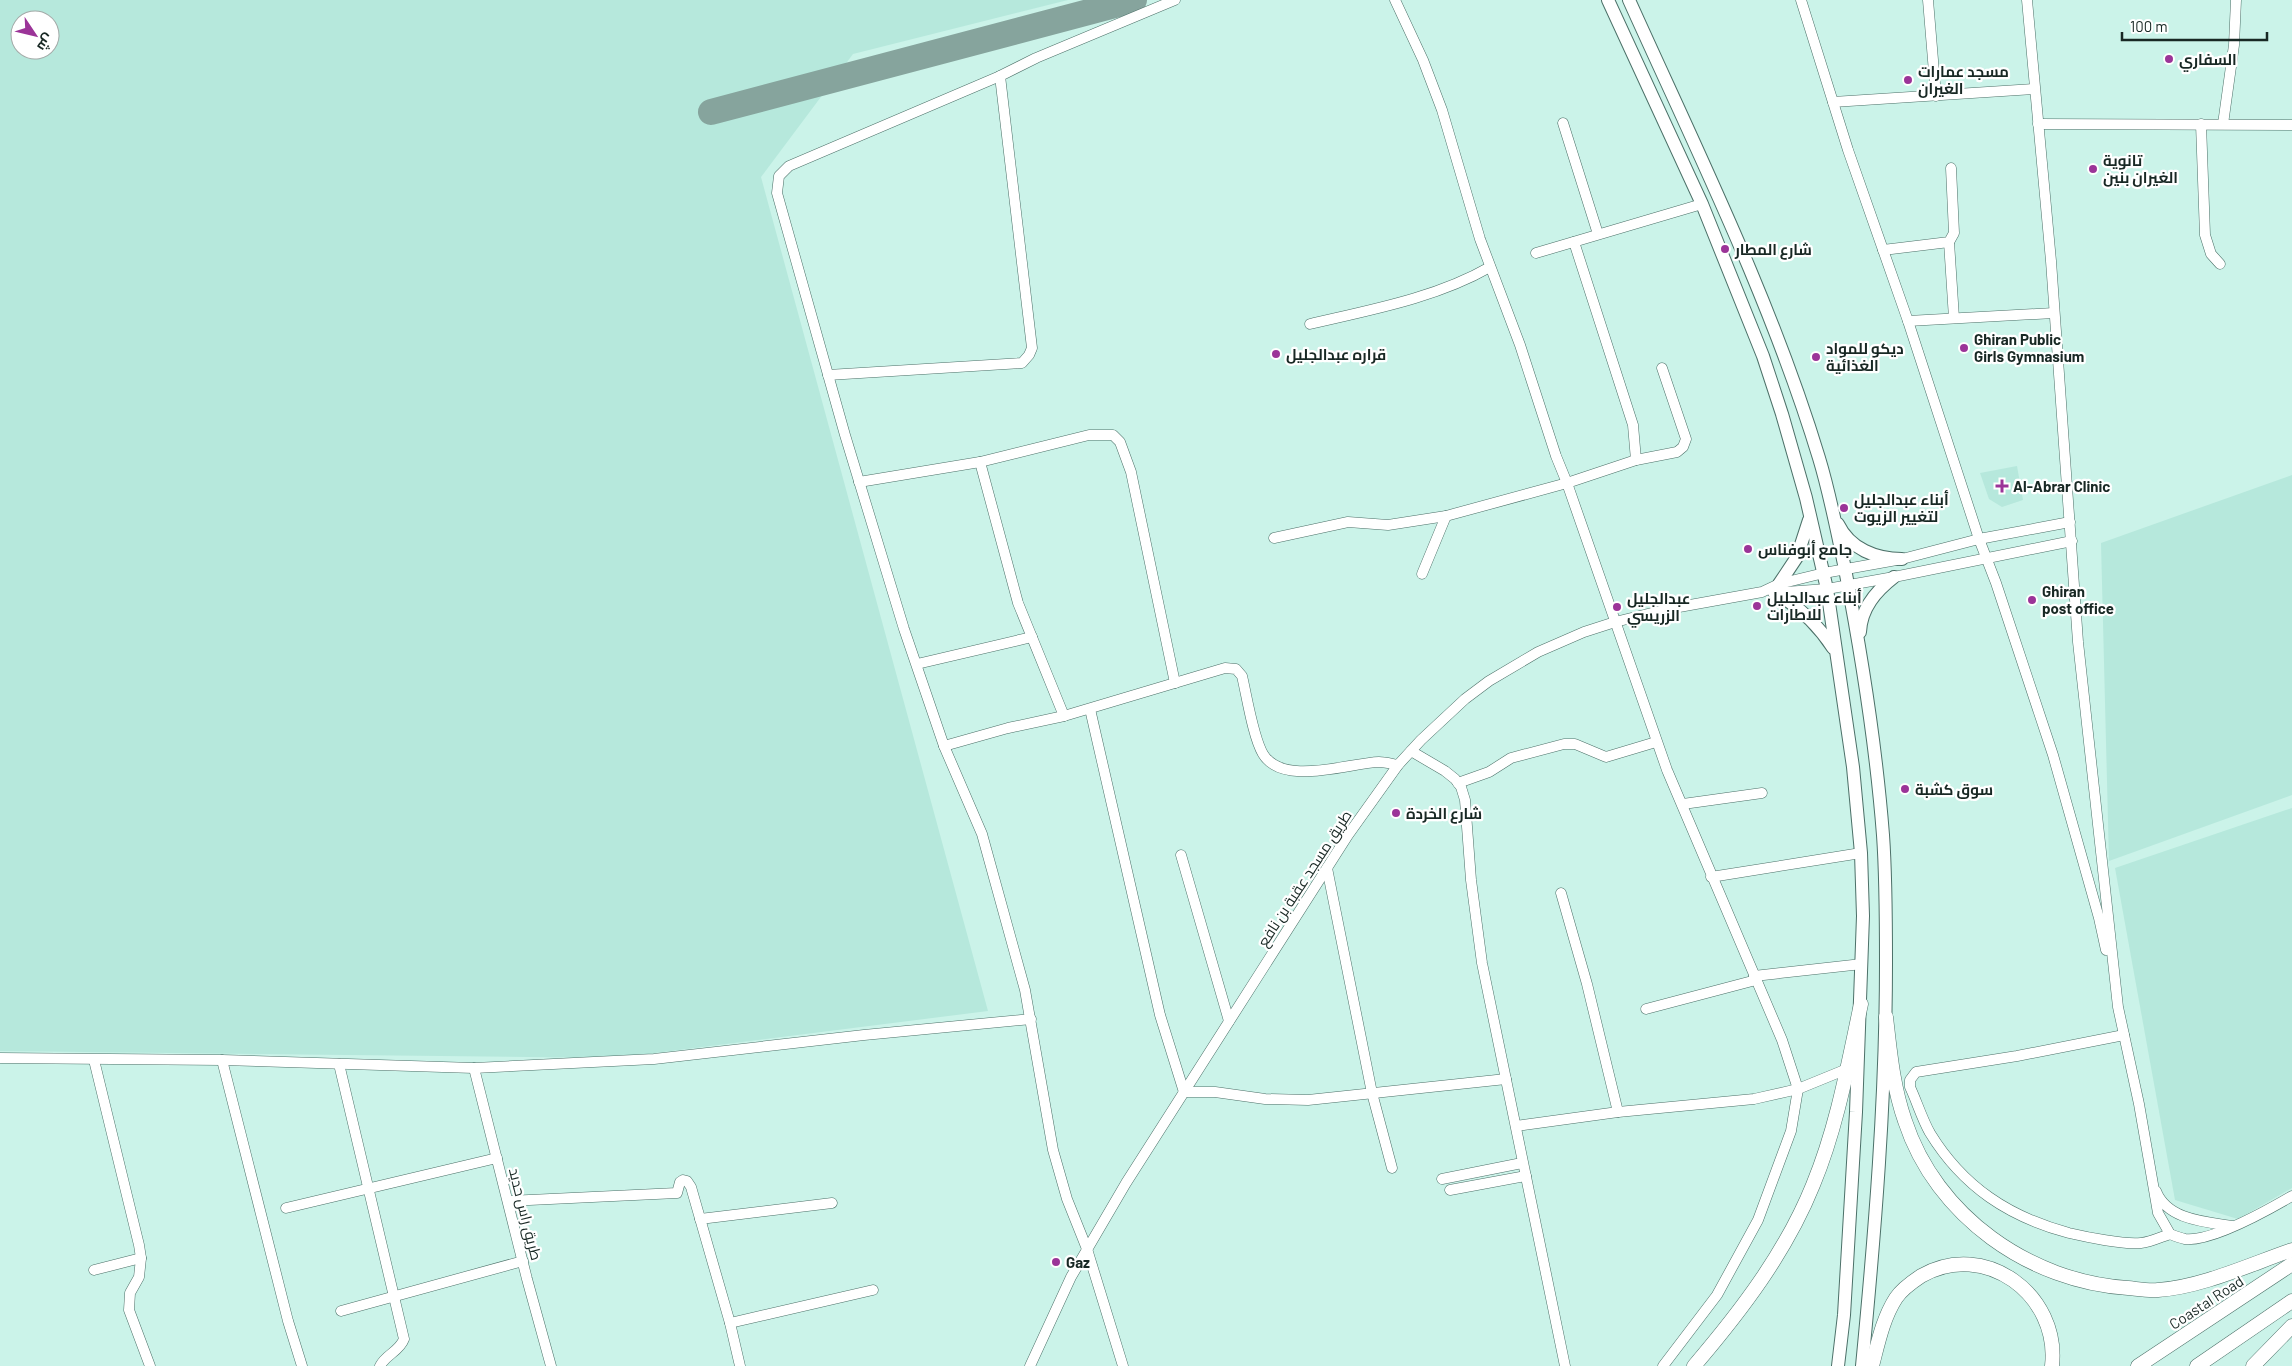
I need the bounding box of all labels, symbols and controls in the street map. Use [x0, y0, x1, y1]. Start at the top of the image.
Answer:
north arrow [10, 10, 60, 60]
scale bar [2122, 10, 2267, 42]
text: 100 m [2130, 17, 2168, 35]
text: ش [33, 30, 58, 55]
place label: السفاري [2179, 50, 2237, 72]
marker: السفاري [2163, 53, 2175, 65]
place label: مسجد عمارات الغيران [1918, 62, 2009, 98]
marker: مسجد عمارات الغيران [1902, 74, 1914, 86]
place label: تانوية الغيران بنين [2103, 151, 2178, 187]
marker: تانوية الغيران بنين [2087, 163, 2099, 175]
place label: شارع المطار [1734, 240, 1812, 260]
marker: شارع المطار [1719, 243, 1731, 255]
place label: Ghiran Public Girls Gymnasium [1974, 330, 2084, 365]
place label: ديكو للمواد الغذائية [1826, 339, 1904, 374]
marker: Ghiran Public Girls Gymnasium [1958, 342, 1970, 354]
place label: قراره عبدالجليل [1286, 345, 1386, 364]
marker: قراره عبدالجليل [1270, 348, 1282, 360]
marker: ديكو للمواد الغذائية [1810, 351, 1822, 363]
place label: Al-Abrar Clinic [2013, 477, 2110, 495]
marker: Al-Abrar Clinic [1995, 479, 2009, 493]
place label: أبناء عبدالجليل لتغيير الزيوت [1854, 490, 1949, 526]
marker: أبناء عبدالجليل لتغيير الزيوت [1838, 502, 1850, 514]
place label: جامع أبوفناس [1758, 540, 1852, 560]
marker: جامع أبوفناس [1742, 543, 1754, 555]
place label: Ghiran post office [2042, 582, 2114, 617]
place label: أبناء عبدالجليل للاطارات [1767, 588, 1862, 624]
place label: عبدالجليل الزريسي [1627, 589, 1690, 628]
marker: Ghiran post office [2026, 594, 2038, 606]
marker: أبناء عبدالجليل للاطارات [1751, 600, 1763, 612]
marker: عبدالجليل الزريسي [1611, 601, 1623, 613]
place label: سوق كشبة [1915, 780, 1993, 799]
marker: سوق كشبة [1899, 783, 1911, 795]
place label: شارع الخردة [1406, 804, 1482, 824]
street label: طريق مسجد عقبة بن نافع [1253, 806, 1357, 951]
marker: شارع الخردة [1390, 807, 1402, 819]
street label: طريق راس حديد [504, 1166, 546, 1263]
place label: Gaz [1066, 1253, 1090, 1271]
marker: Gaz [1050, 1256, 1062, 1268]
street label: Coastal Road [2166, 1271, 2246, 1333]

